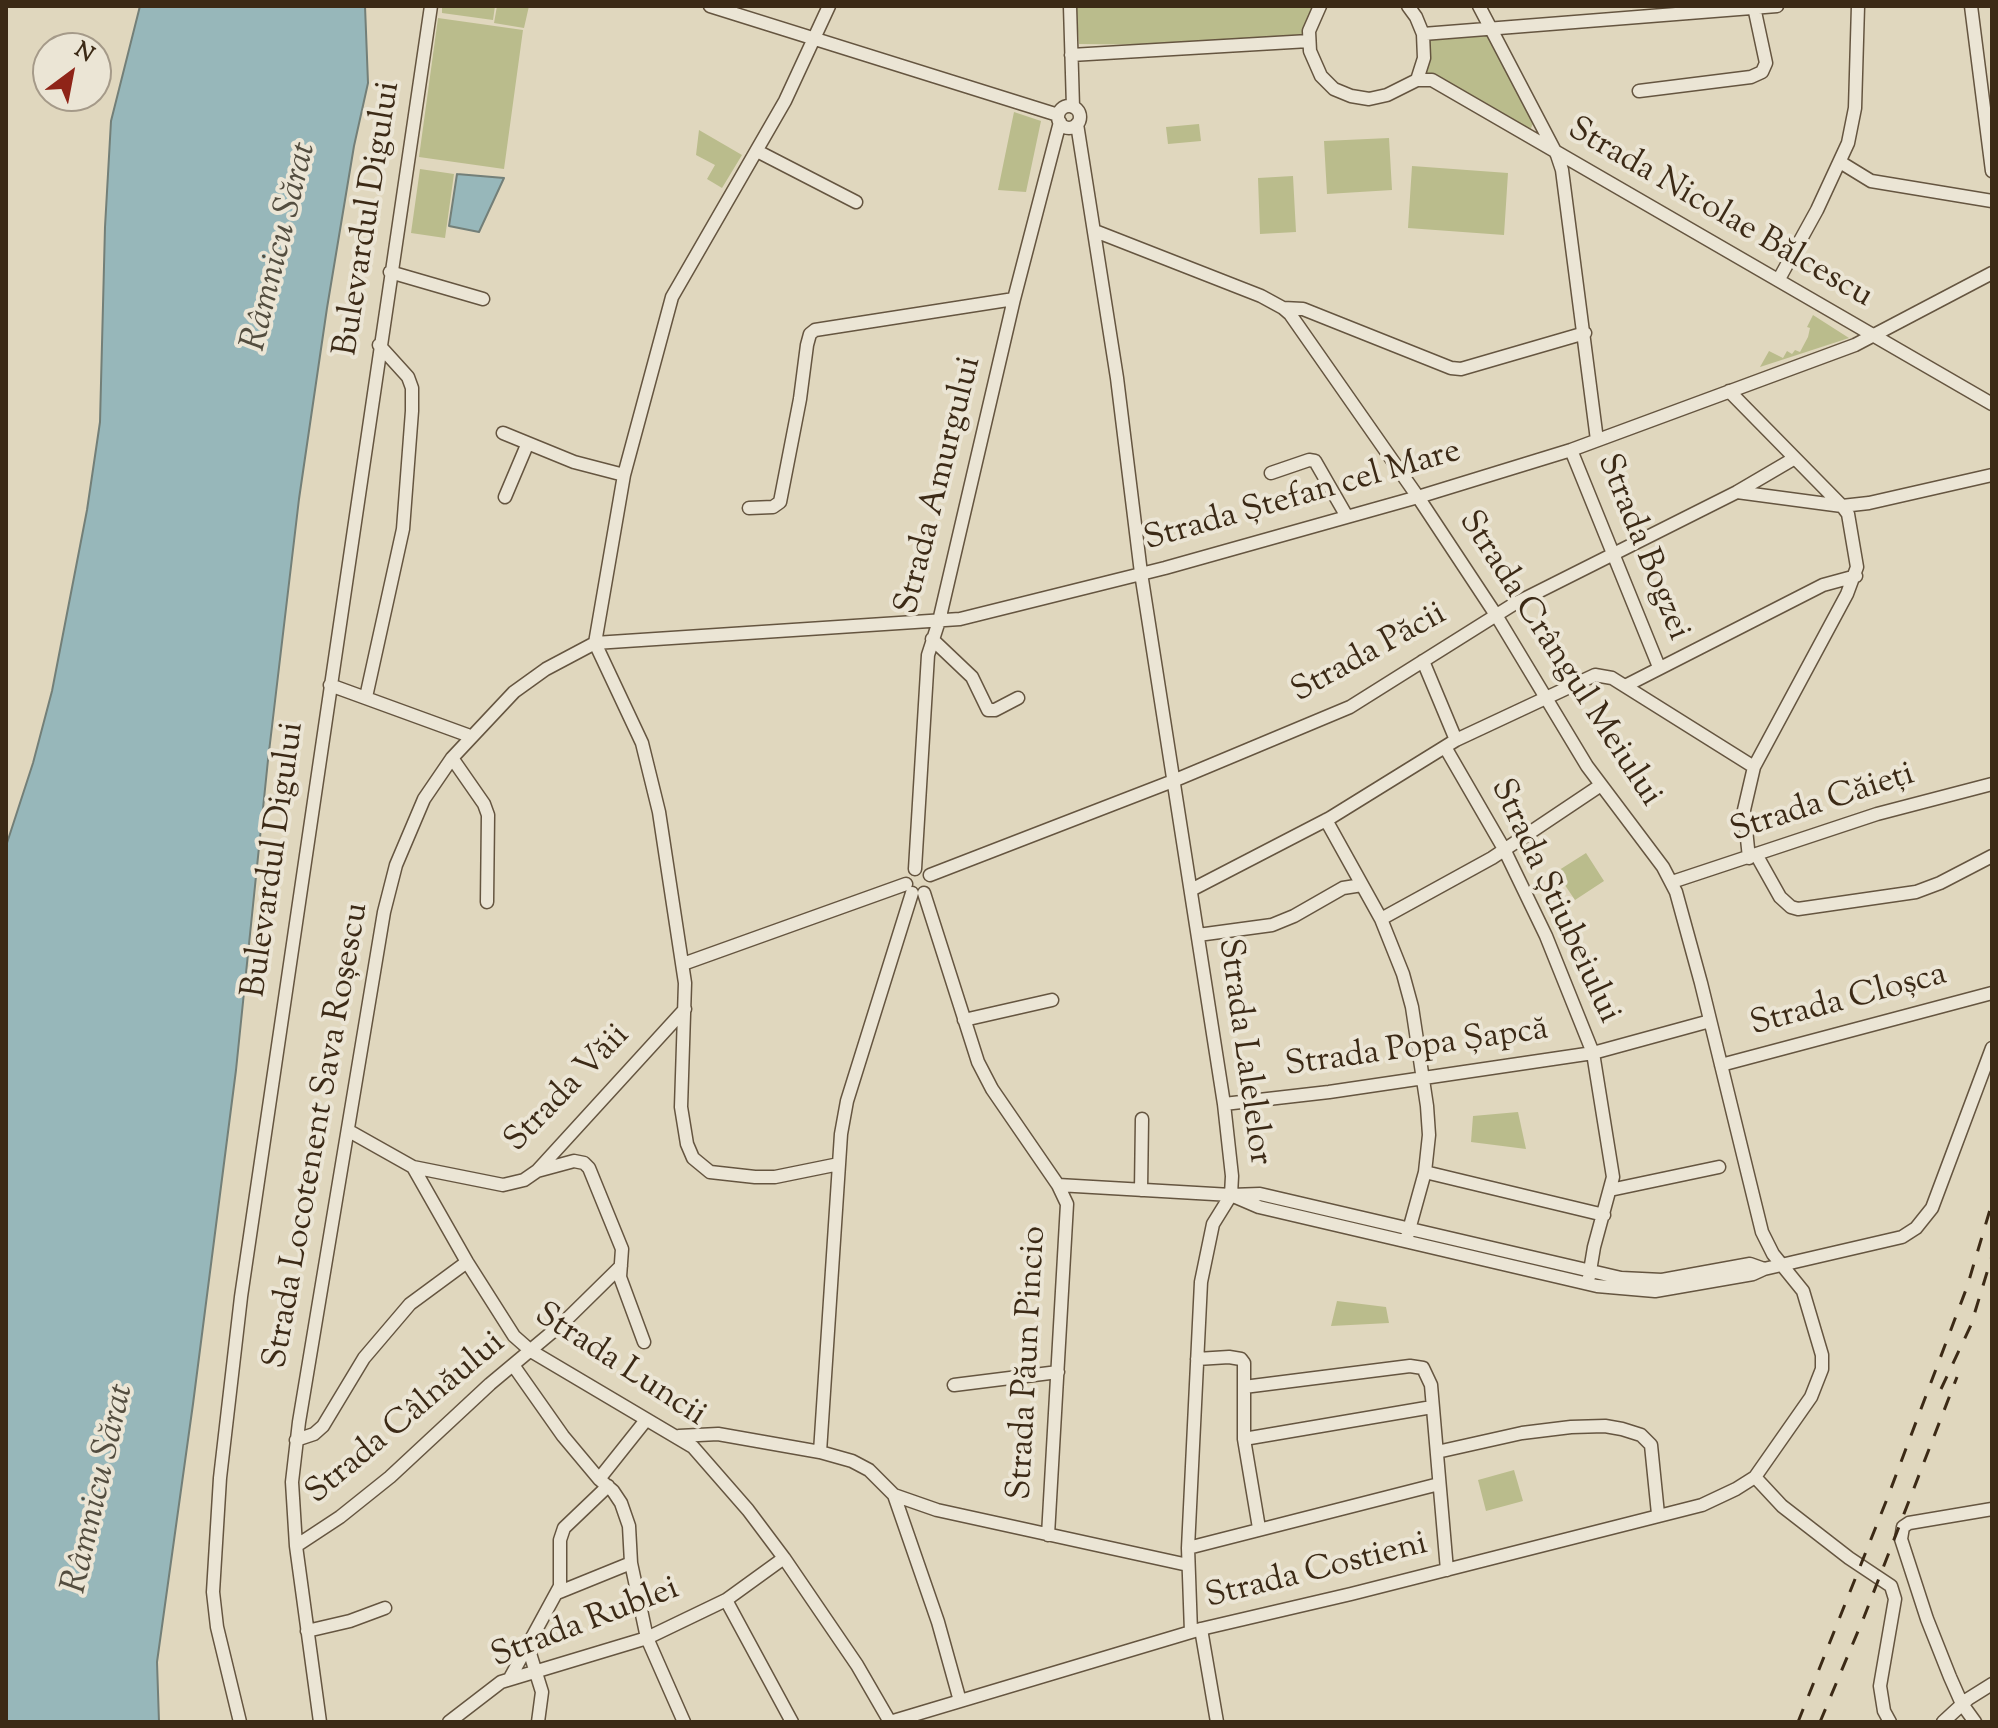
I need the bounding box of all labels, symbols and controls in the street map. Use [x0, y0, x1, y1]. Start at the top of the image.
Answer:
north arrow [32, 32, 112, 112]
text: N [68, 35, 100, 72]
street label: Bulevardul Digului [328, 79, 412, 359]
street label: Strada Nicolae Bălcescu [1559, 111, 1879, 319]
water label: Râmnicu Sărat [235, 138, 329, 356]
street label: Strada Amurgului [889, 353, 993, 619]
street label: Strada Ștefan cel Mare [1140, 433, 1466, 563]
street label: Strada Bogzei [1585, 449, 1697, 647]
street label: Strada Crângul Meiului [1447, 505, 1669, 815]
street label: Strada Păcii [1286, 596, 1454, 714]
street label: Bulevardul Digului [236, 720, 316, 1000]
street label: Strada Căieți [1726, 756, 1920, 854]
street label: Strada Știubeiului [1479, 774, 1627, 1030]
street label: Strada Locotenent Sava Roșescu [258, 900, 380, 1372]
street label: Strada Lalelelor [1206, 936, 1278, 1168]
street label: Strada Cloșca [1746, 956, 1952, 1048]
street label: Strada Popa Șapcă [1283, 1011, 1551, 1089]
street label: Strada Văii [498, 1017, 640, 1163]
street label: Strada Păun Pincio [1002, 1225, 1058, 1501]
street label: Strada Luncii [525, 1296, 713, 1438]
street label: Strada Câlnăului [299, 1325, 515, 1515]
water label: Râmnicu Sărat [56, 1380, 146, 1598]
street label: Strada Costieni [1202, 1526, 1432, 1620]
street label: Strada Rublei [486, 1571, 686, 1679]

